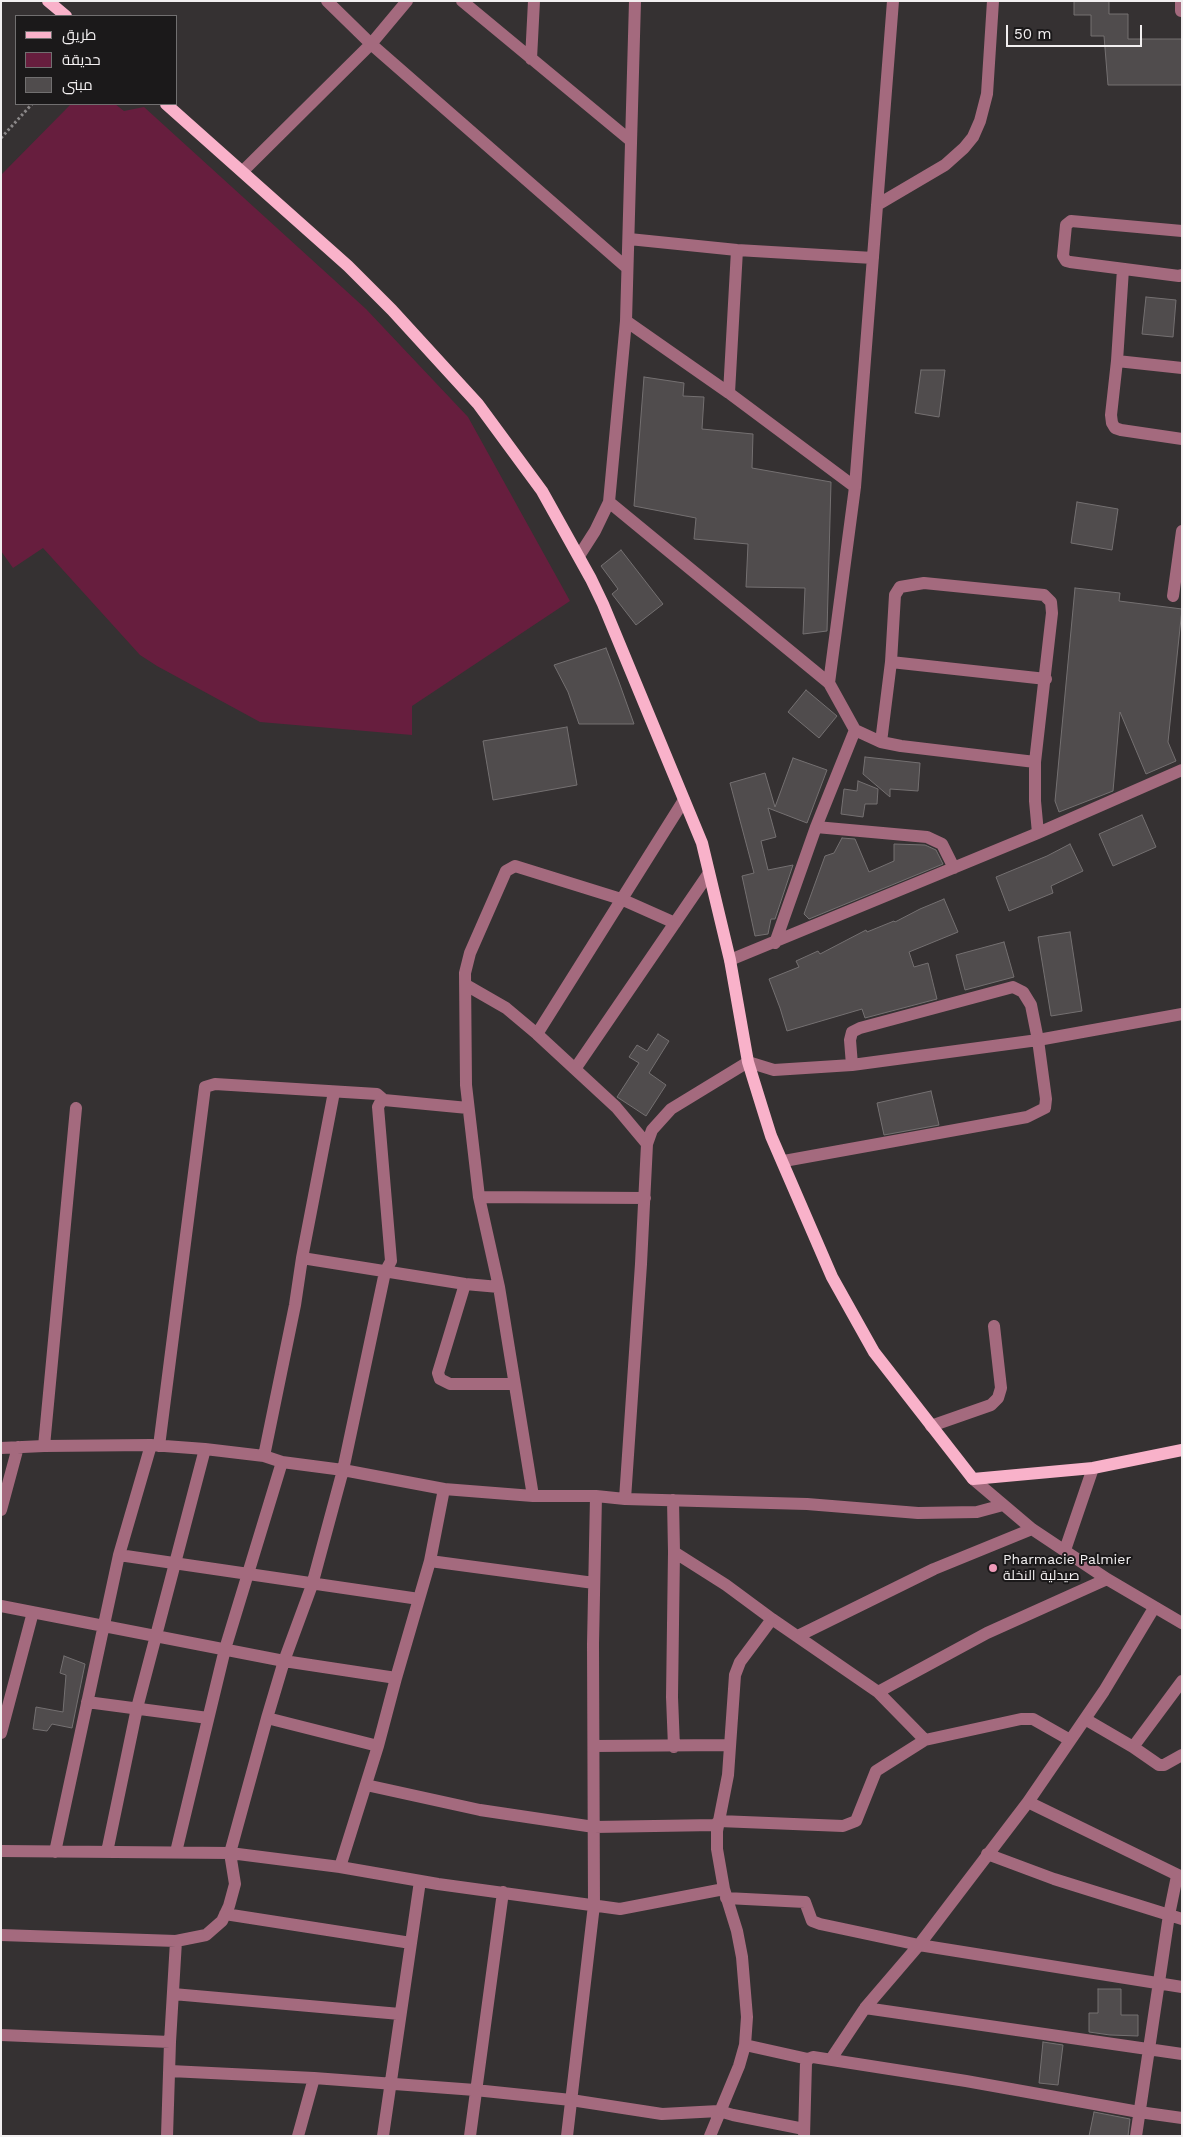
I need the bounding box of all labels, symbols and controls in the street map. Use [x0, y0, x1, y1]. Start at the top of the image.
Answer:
legend [15, 15, 178, 105]
scale bar [1008, 15, 1144, 47]
text: 50 m [1014, 25, 1051, 43]
text: طريق [62, 26, 96, 44]
text: حديقة [62, 51, 101, 69]
text: مبنى [62, 76, 93, 94]
place label: Pharmacie Palmier صيدلية النخلة [1003, 1552, 1131, 1584]
marker: Pharmacie Palmier صيدلية النخلة [987, 1562, 999, 1574]

